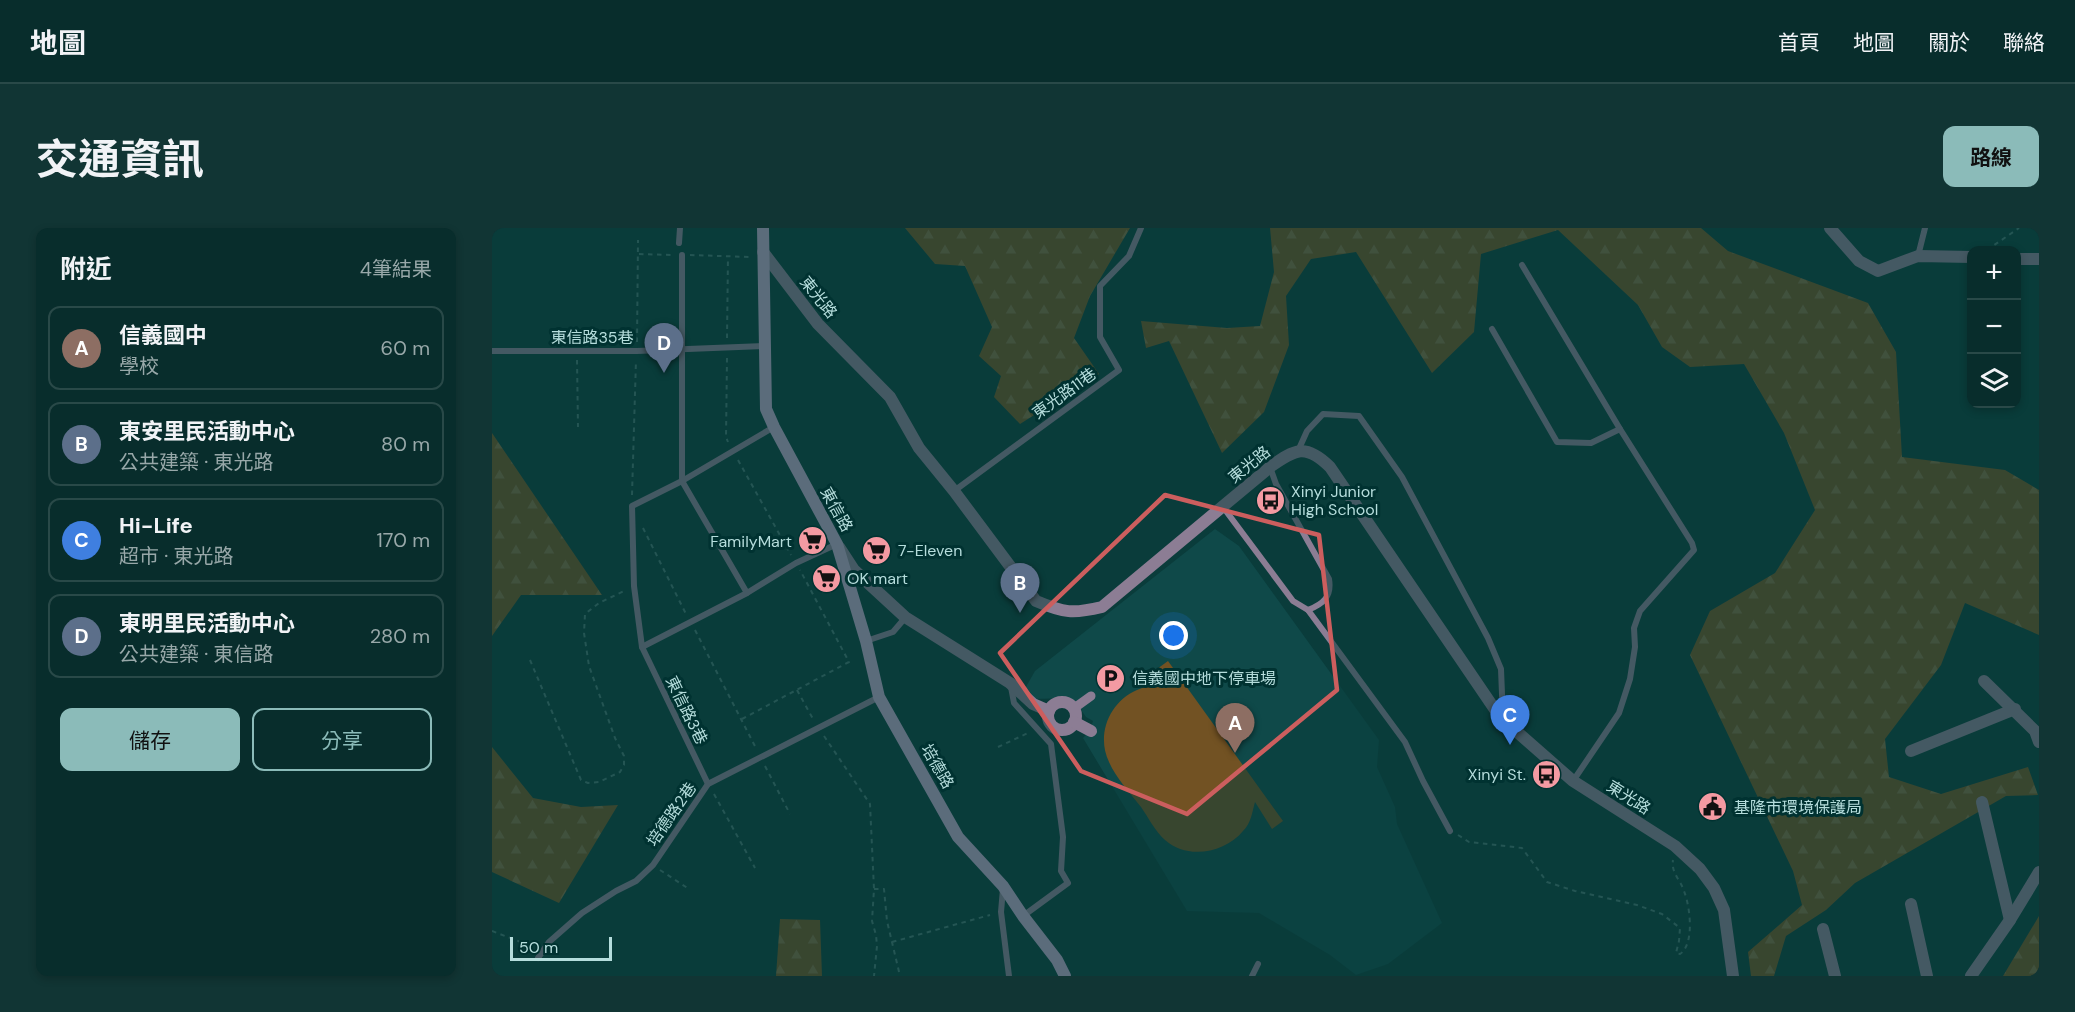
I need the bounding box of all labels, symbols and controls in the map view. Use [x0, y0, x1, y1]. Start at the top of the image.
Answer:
text: 地圖 [30, 25, 86, 62]
text: 首頁 [1778, 29, 1820, 57]
text: 地圖 [1853, 29, 1895, 57]
text: 關於 [1928, 29, 1970, 57]
text: 聯絡 [2003, 29, 2045, 57]
button: 路線 [1943, 126, 2039, 187]
text: 交通資訊 [36, 132, 204, 187]
map controls [1967, 246, 2021, 408]
button: + [1967, 246, 2021, 300]
text: 附近 [60, 252, 112, 286]
text: 4筆結果 [360, 256, 432, 282]
street label: 東光路 [795, 272, 842, 323]
button: − [1967, 300, 2021, 354]
text: 信義國中 [119, 321, 207, 350]
pin: D [644, 324, 684, 373]
street label: 東信路35巷 [550, 327, 634, 348]
text: A [74, 335, 89, 361]
text: 60 m [381, 335, 430, 361]
text: 學校 [119, 353, 159, 379]
button: layers [1967, 354, 2021, 408]
street label: 東光路11巷 [1028, 363, 1100, 424]
text: 東安里民活動中心 [119, 417, 295, 446]
text: B [75, 431, 88, 457]
text: 80 m [381, 431, 430, 457]
street label: 東光路 [1224, 441, 1275, 488]
text: 公共建築 · 東光路 [119, 449, 274, 475]
place label: Xinyi Junior High School [1291, 481, 1378, 520]
street label: 東信路 [816, 483, 857, 535]
bus stop icon: Xinyi Junior High School [1254, 484, 1286, 516]
text: Hi-Life [119, 511, 193, 540]
supermarket icon: FamilyMart [797, 525, 829, 557]
text: C [74, 527, 89, 553]
text: 170 m [377, 527, 430, 553]
place label: FamilyMart [710, 531, 792, 552]
supermarket icon: 7-Eleven [861, 534, 893, 566]
place label: 7-Eleven [898, 540, 962, 561]
text: 超市 · 東光路 [119, 543, 234, 569]
supermarket icon: OK mart [810, 562, 842, 594]
pin: B [1000, 564, 1040, 613]
place label: OK mart [847, 568, 908, 589]
text: 東明里民活動中心 [119, 609, 295, 638]
your location [1159, 621, 1188, 650]
text: D [74, 623, 89, 649]
text: 280 m [370, 623, 430, 649]
text: 公共建築 · 東信路 [119, 641, 274, 667]
parking icon: 信義國中地下停車場 [1095, 662, 1127, 694]
place label: 信義國中地下停車場 [1132, 668, 1276, 689]
street label: 東信路3巷 [661, 673, 712, 748]
pin: C [1490, 696, 1530, 745]
pin: A [1216, 704, 1254, 753]
button: 儲存 [60, 708, 240, 771]
button: 分享 [252, 708, 432, 771]
street label: 培德路 [916, 740, 959, 792]
bus stop icon: Xinyi St. [1531, 758, 1563, 790]
place label: Xinyi St. [1468, 764, 1526, 785]
street label: 東光路 [1603, 776, 1655, 819]
street label: 培德路2巷 [642, 778, 701, 850]
public building icon: 基隆市環境保護局 [1697, 791, 1729, 823]
place label: 基隆市環境保護局 [1734, 797, 1862, 818]
scale bar [510, 934, 612, 962]
text: 50 m [519, 937, 558, 958]

